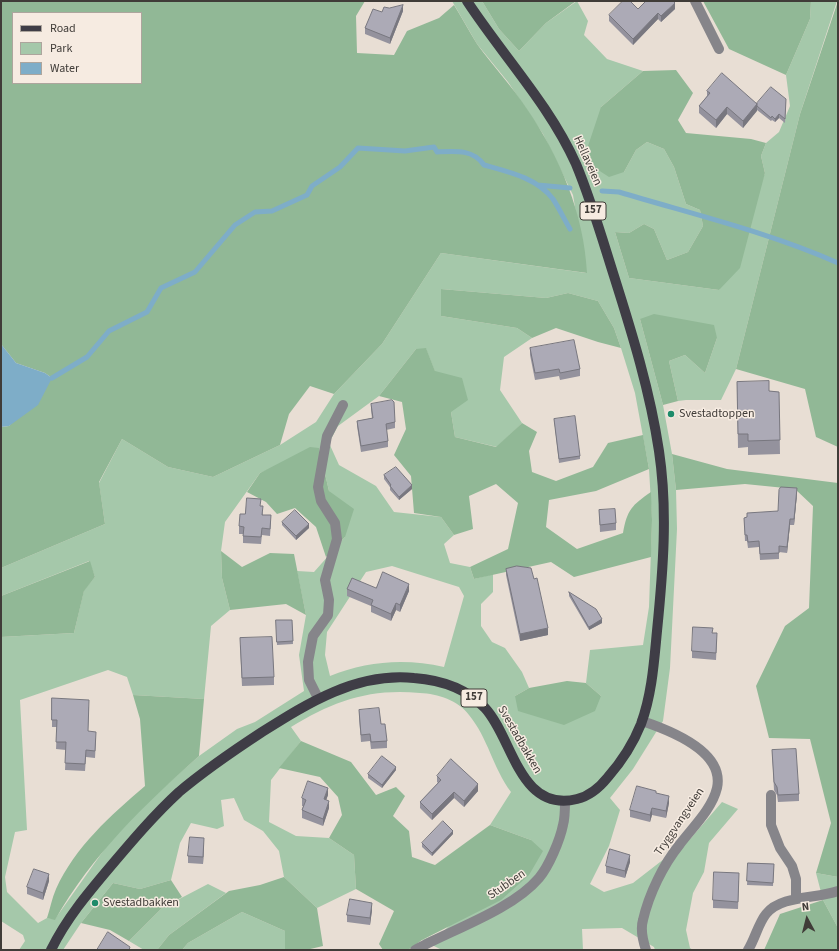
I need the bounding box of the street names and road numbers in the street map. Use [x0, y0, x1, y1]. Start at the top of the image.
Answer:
street label: Hellaveien [570, 134, 604, 188]
road number: 157 [580, 202, 606, 220]
road number: 157 [461, 689, 487, 707]
street label: Svestadbakken [494, 704, 544, 776]
street label: Tryggvangveien [652, 785, 708, 859]
street label: Stubben [485, 867, 529, 903]

